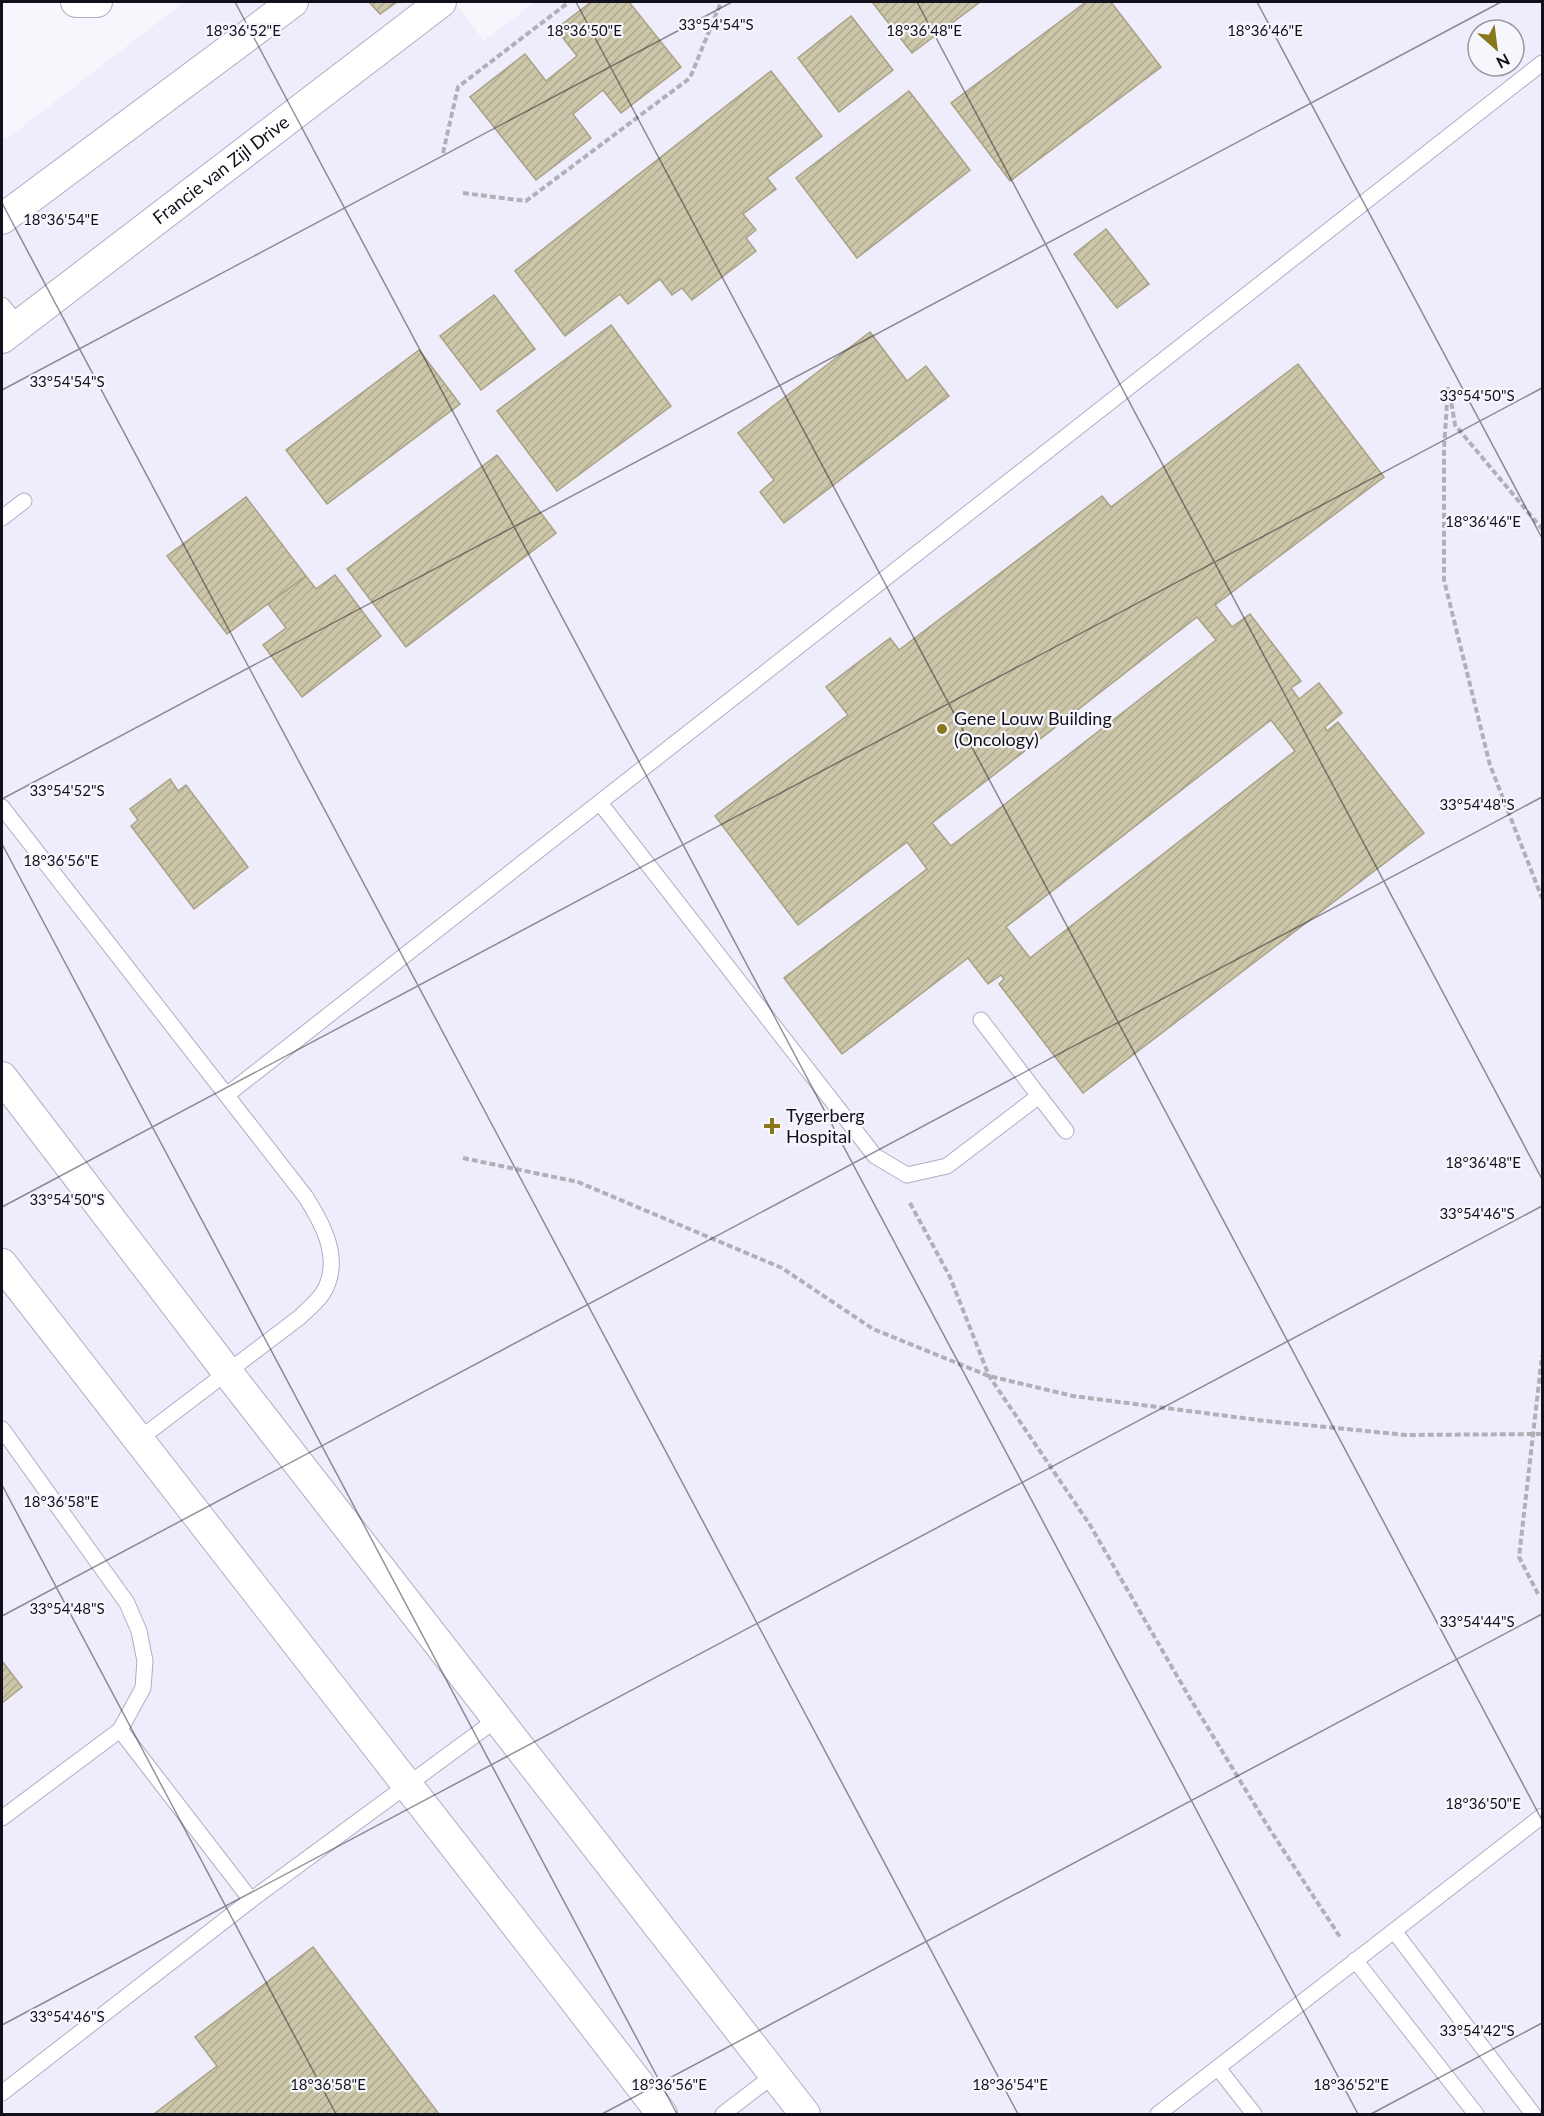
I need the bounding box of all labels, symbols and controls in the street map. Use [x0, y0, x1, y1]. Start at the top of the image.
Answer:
text: 33°54'54"S [678, 15, 754, 33]
north arrow [1466, 18, 1526, 78]
text: 18°36'52"E [205, 21, 281, 39]
text: 18°36'50"E [546, 21, 622, 39]
text: 18°36'48"E [886, 21, 962, 39]
text: 18°36'46"E [1227, 21, 1303, 39]
text: N [1493, 50, 1513, 73]
street label: Francie van Zijl Drive [148, 110, 293, 228]
text: 18°36'54"E [23, 210, 99, 228]
text: 33°54'54"S [29, 372, 105, 390]
text: 33°54'50"S [1439, 386, 1515, 404]
text: 18°36'46"E [1445, 512, 1521, 530]
place label: Gene Louw Building (Oncology) [954, 707, 1112, 750]
marker: Gene Louw Building (Oncology) [935, 722, 949, 736]
text: 33°54'52"S [29, 781, 105, 799]
text: 33°54'48"S [1439, 795, 1515, 813]
text: 18°36'56"E [23, 851, 99, 869]
place label: Tygerberg Hospital [786, 1104, 865, 1147]
marker: Tygerberg Hospital [763, 1117, 781, 1135]
text: 18°36'48"E [1445, 1153, 1521, 1171]
text: 33°54'50"S [29, 1190, 105, 1208]
text: 33°54'46"S [1439, 1204, 1515, 1222]
text: 18°36'58"E [23, 1492, 99, 1510]
text: 33°54'48"S [29, 1599, 105, 1617]
text: 33°54'44"S [1439, 1612, 1515, 1630]
text: 18°36'50"E [1445, 1794, 1521, 1812]
text: 33°54'46"S [29, 2007, 105, 2025]
text: 33°54'42"S [1439, 2021, 1515, 2039]
text: 18°36'58"E [290, 2075, 366, 2093]
text: 18°36'56"E [631, 2075, 707, 2093]
text: 18°36'54"E [972, 2075, 1048, 2093]
text: 18°36'52"E [1313, 2075, 1389, 2093]

